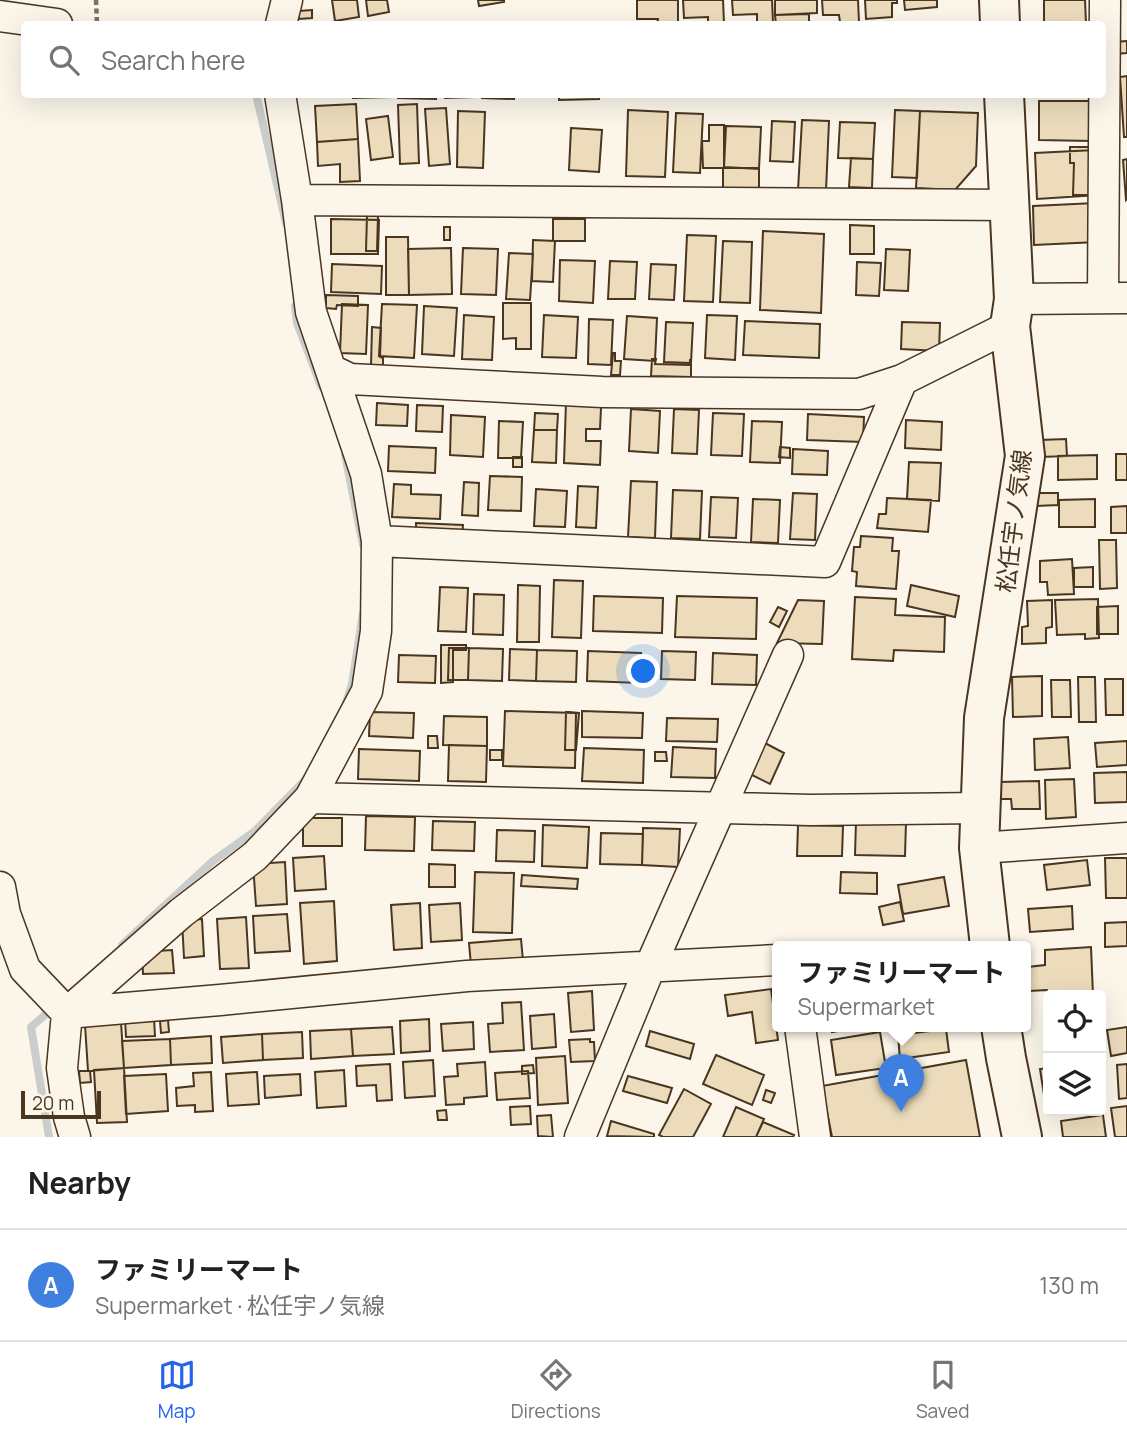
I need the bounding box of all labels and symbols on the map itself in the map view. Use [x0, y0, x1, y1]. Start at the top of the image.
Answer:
street label: 松任宇ノ気線 [988, 448, 1038, 594]
your location [626, 654, 660, 688]
pin: A [878, 1054, 924, 1112]
scale bar [21, 1088, 102, 1120]

